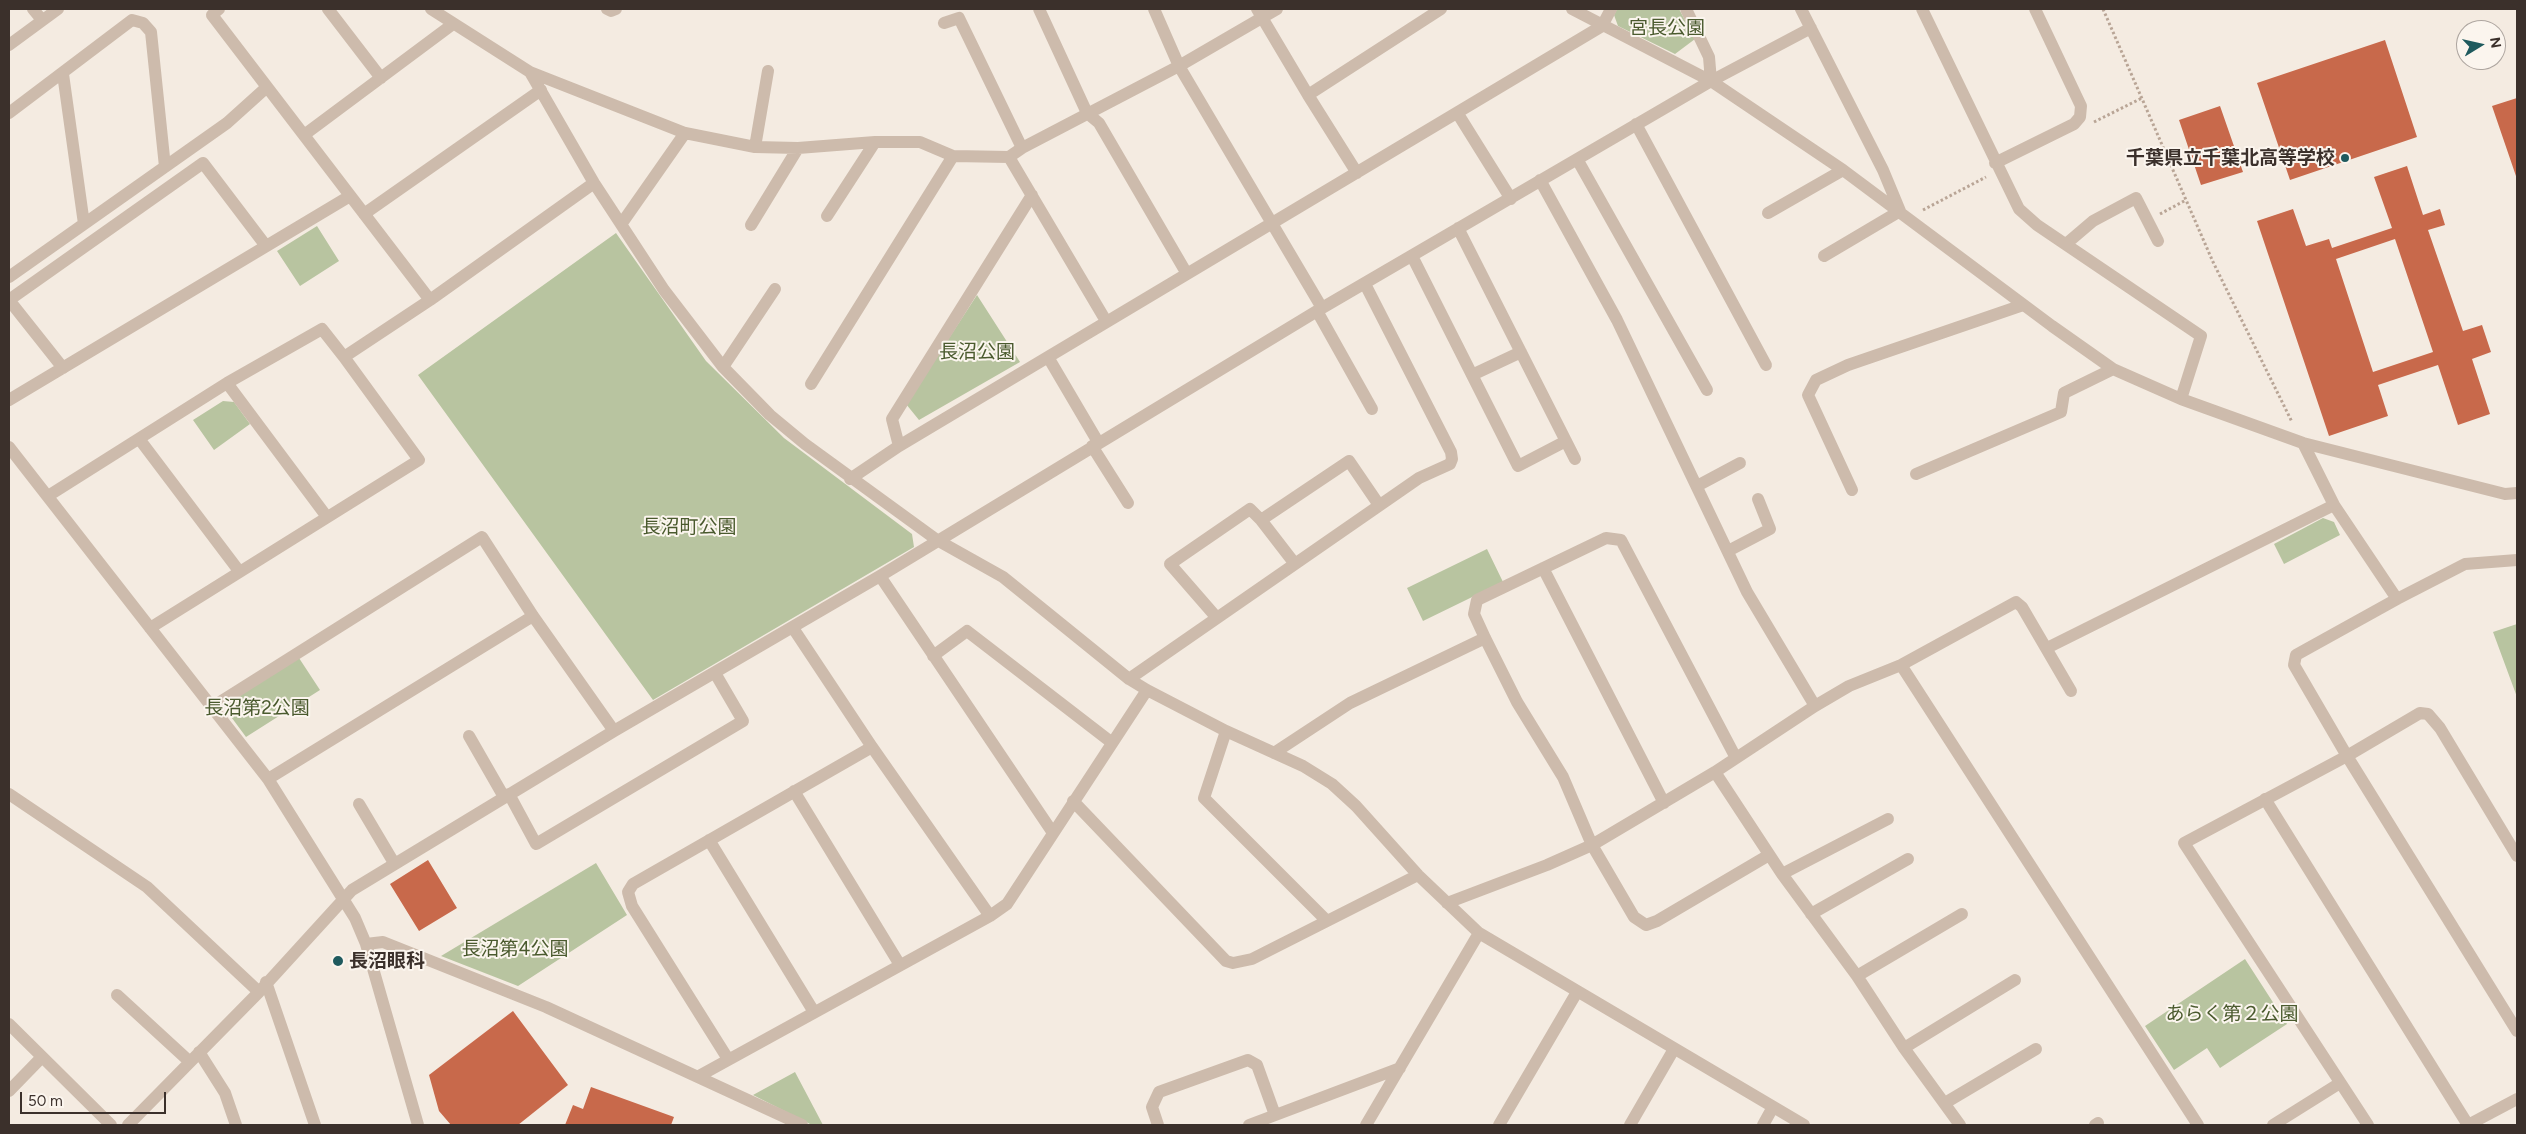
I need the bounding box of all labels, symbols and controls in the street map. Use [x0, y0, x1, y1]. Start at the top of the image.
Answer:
park label: 宮長公園 [1629, 17, 1705, 39]
north arrow [2456, 20, 2506, 70]
text: N [2486, 36, 2505, 49]
place label: 千葉県立千葉北高等学校 [2126, 147, 2335, 169]
marker: 千葉県立千葉北高等学校 [2339, 152, 2351, 164]
park label: 長沼公園 [939, 341, 1015, 363]
park label: 長沼町公園 [642, 516, 736, 538]
park label: 長沼第2公園 [204, 697, 310, 719]
park label: 長沼第4公園 [462, 938, 568, 960]
place label: 長沼眼科 [349, 950, 425, 972]
marker: 長沼眼科 [331, 954, 345, 968]
park label: あらく第２公園 [2166, 1003, 2298, 1025]
scale bar [22, 1082, 169, 1114]
text: 50 m [28, 1092, 63, 1110]

